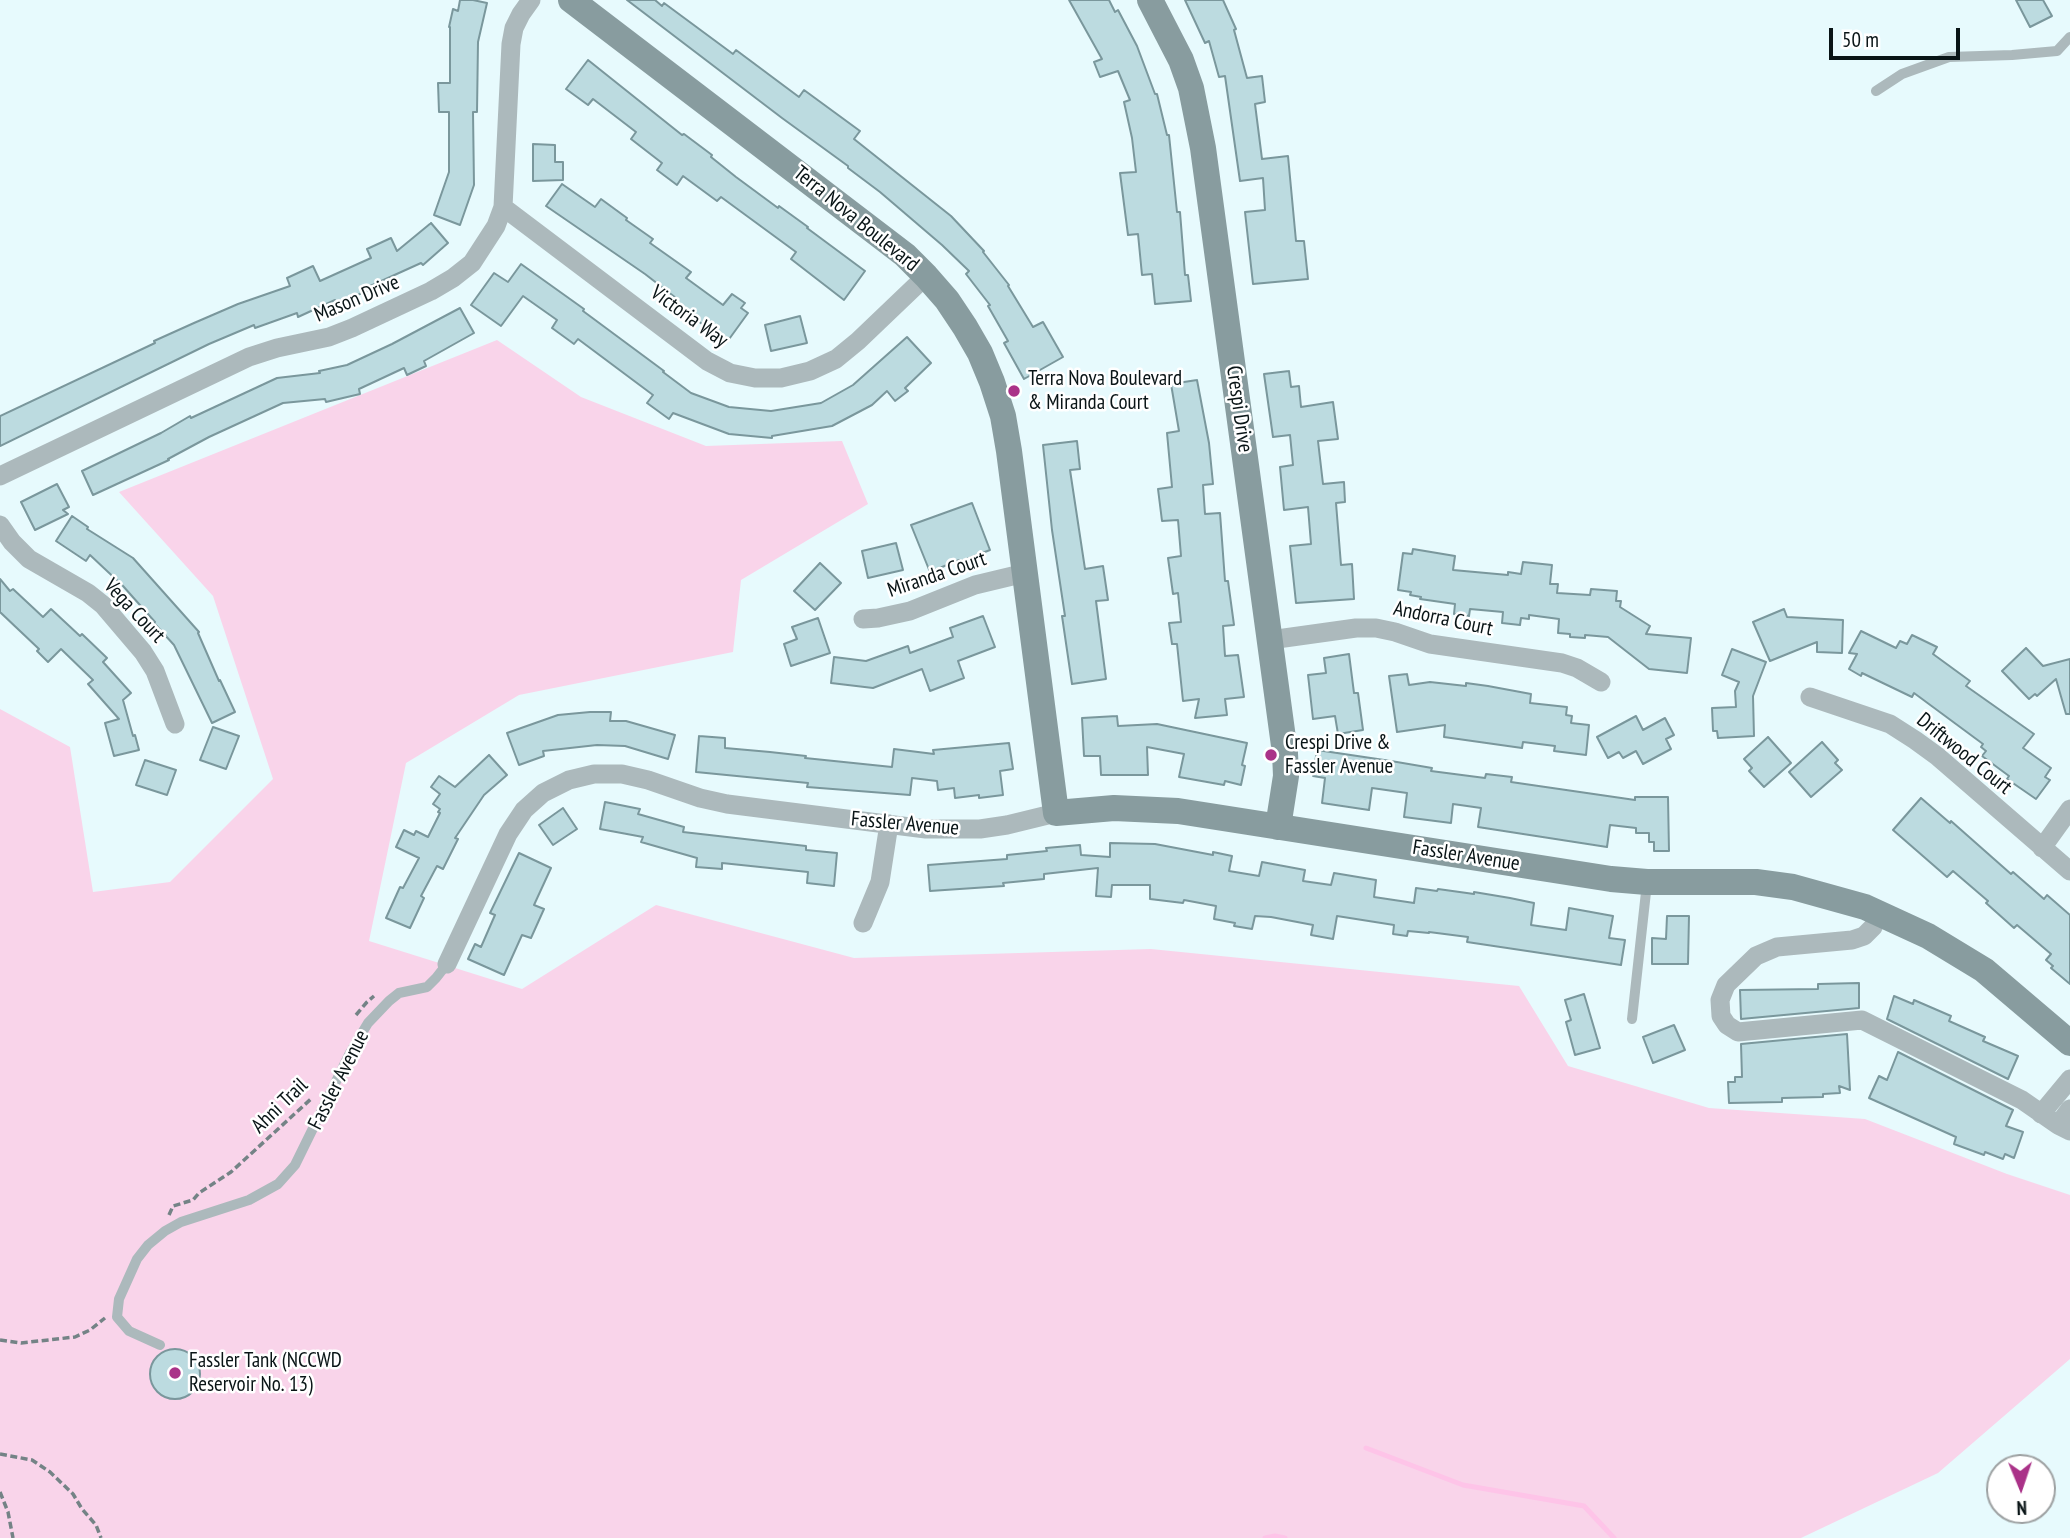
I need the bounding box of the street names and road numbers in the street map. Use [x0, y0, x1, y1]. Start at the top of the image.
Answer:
street label: Terra Nova Boulevard [788, 161, 924, 277]
street label: Mason Drive [311, 270, 403, 328]
street label: Victoria Way [645, 281, 733, 353]
street label: Crespi Drive [1220, 364, 1258, 454]
street label: Miranda Court [884, 546, 990, 604]
street label: Vega Court [98, 574, 170, 648]
street label: Andorra Court [1391, 596, 1495, 642]
street label: Driftwood Court [1911, 708, 2017, 800]
street label: Fassler Avenue [850, 807, 960, 841]
street label: Fassler Avenue [1411, 835, 1521, 877]
street label: Fassler Avenue [303, 1026, 375, 1134]
street label: Ahni Trail [247, 1073, 313, 1139]

